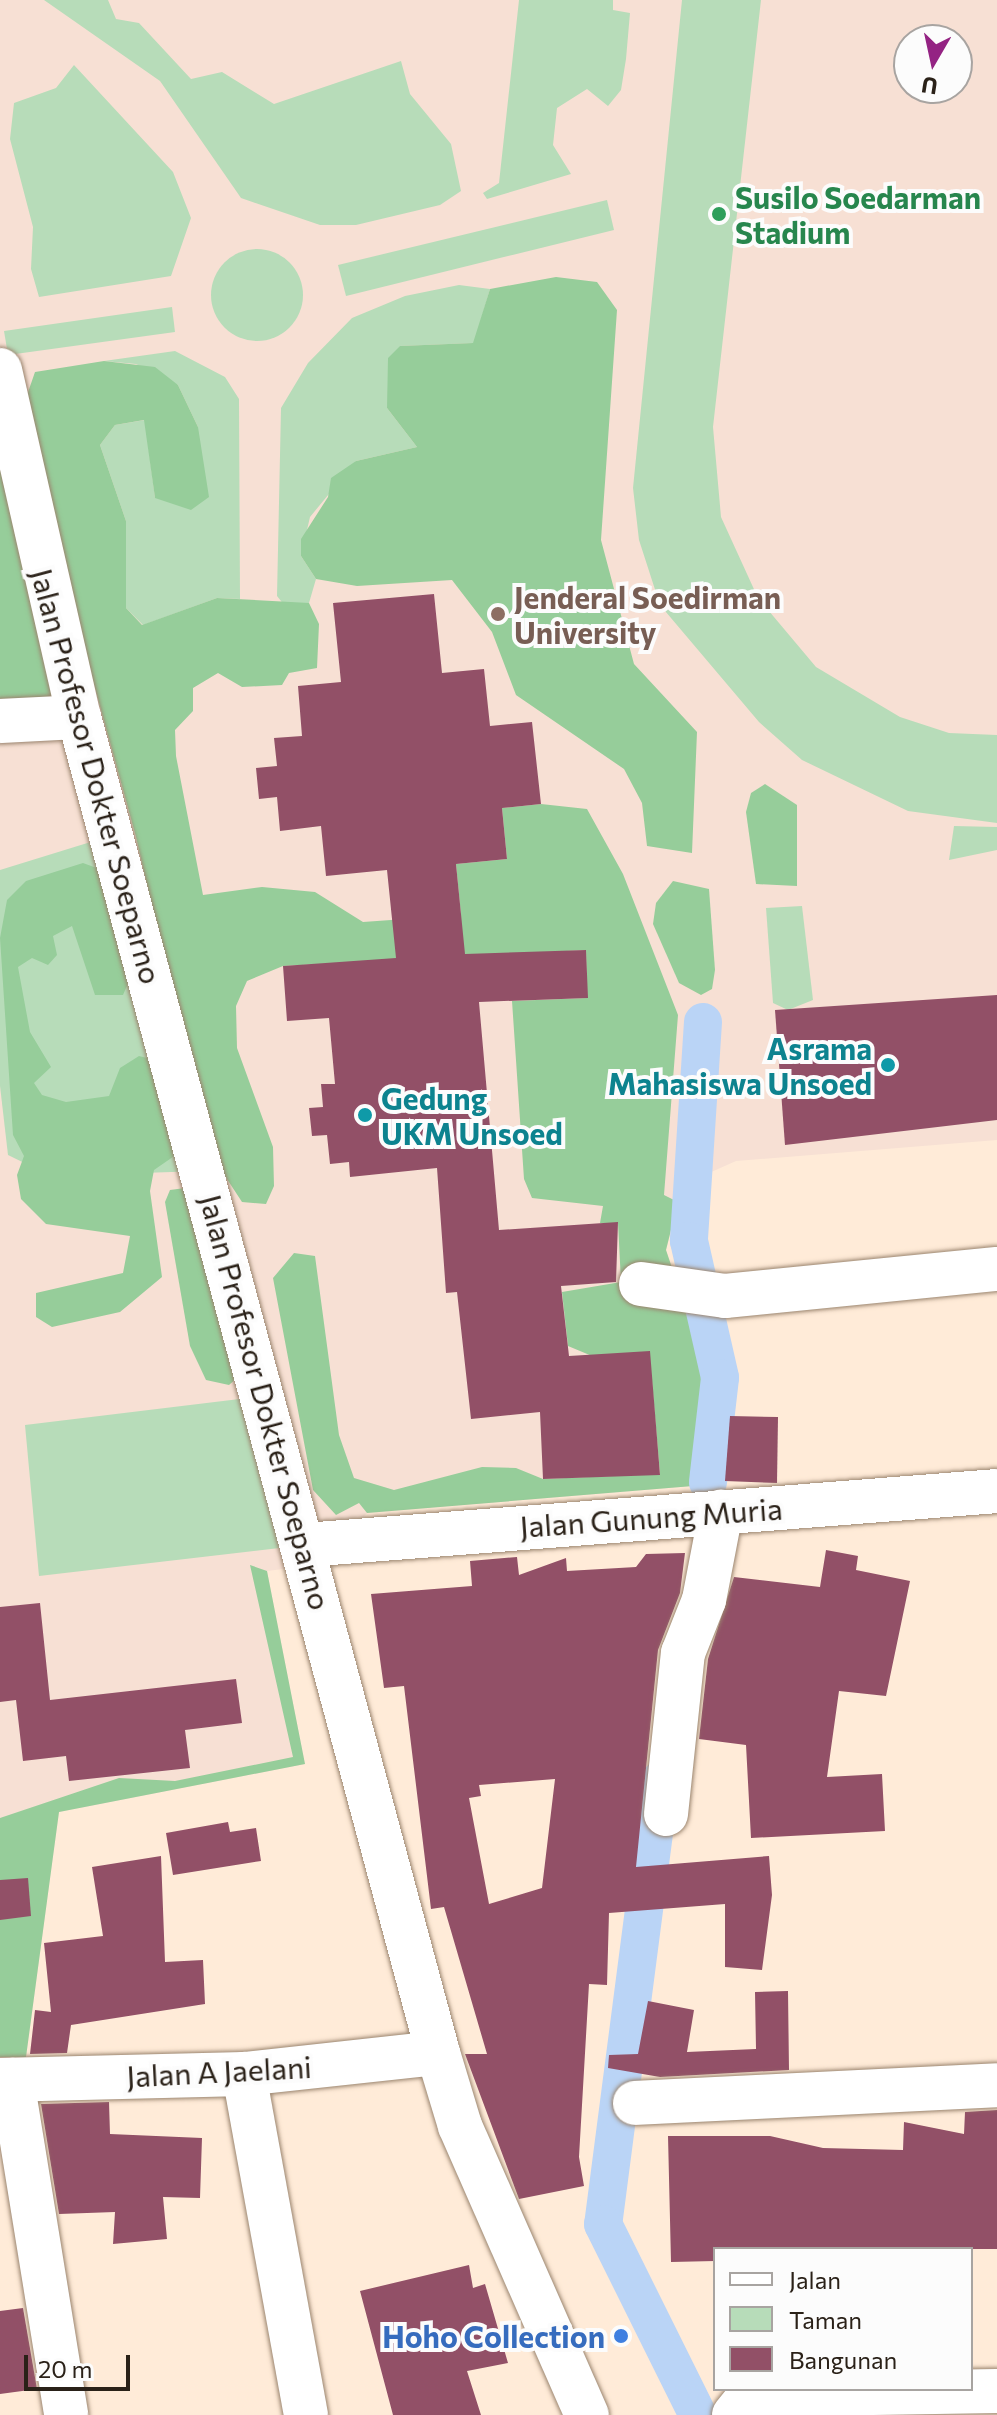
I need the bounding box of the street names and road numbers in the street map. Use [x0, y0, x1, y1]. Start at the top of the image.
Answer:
street label: Jalan Profesor Dokter Soeparno [24, 564, 170, 988]
street label: Jalan Profesor Dokter Soeparno [193, 1190, 339, 1614]
street label: Jalan Gunung Muria [518, 1490, 784, 1544]
street label: Jalan A Jaelani [125, 2048, 313, 2094]

